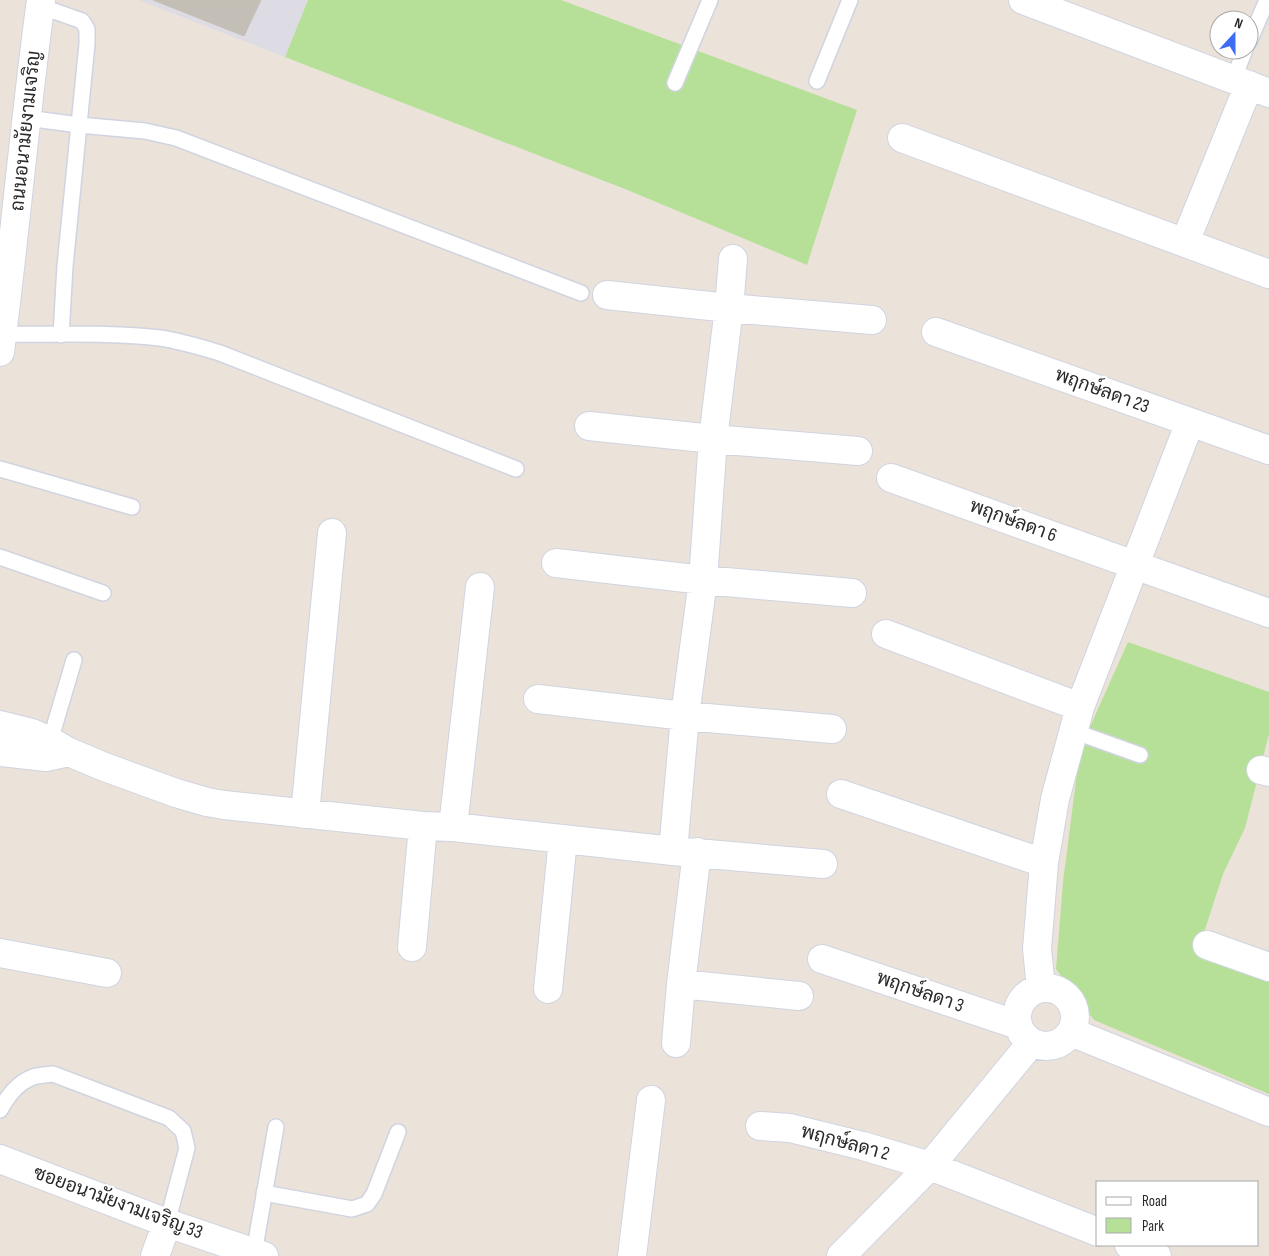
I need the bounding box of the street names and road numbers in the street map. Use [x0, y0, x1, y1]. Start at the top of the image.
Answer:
street label: ถนนอนามัยงามเจริญ [6, 50, 46, 212]
street label: พฤกษ์ลดา 23 [1052, 361, 1153, 419]
street label: พฤกษ์ลดา 6 [966, 493, 1061, 547]
street label: พฤกษ์ลดา 3 [873, 964, 967, 1018]
street label: พฤกษ์ลดา 2 [798, 1118, 892, 1166]
street label: ซอยอนามัยงามเจริญ 33 [30, 1162, 206, 1244]

